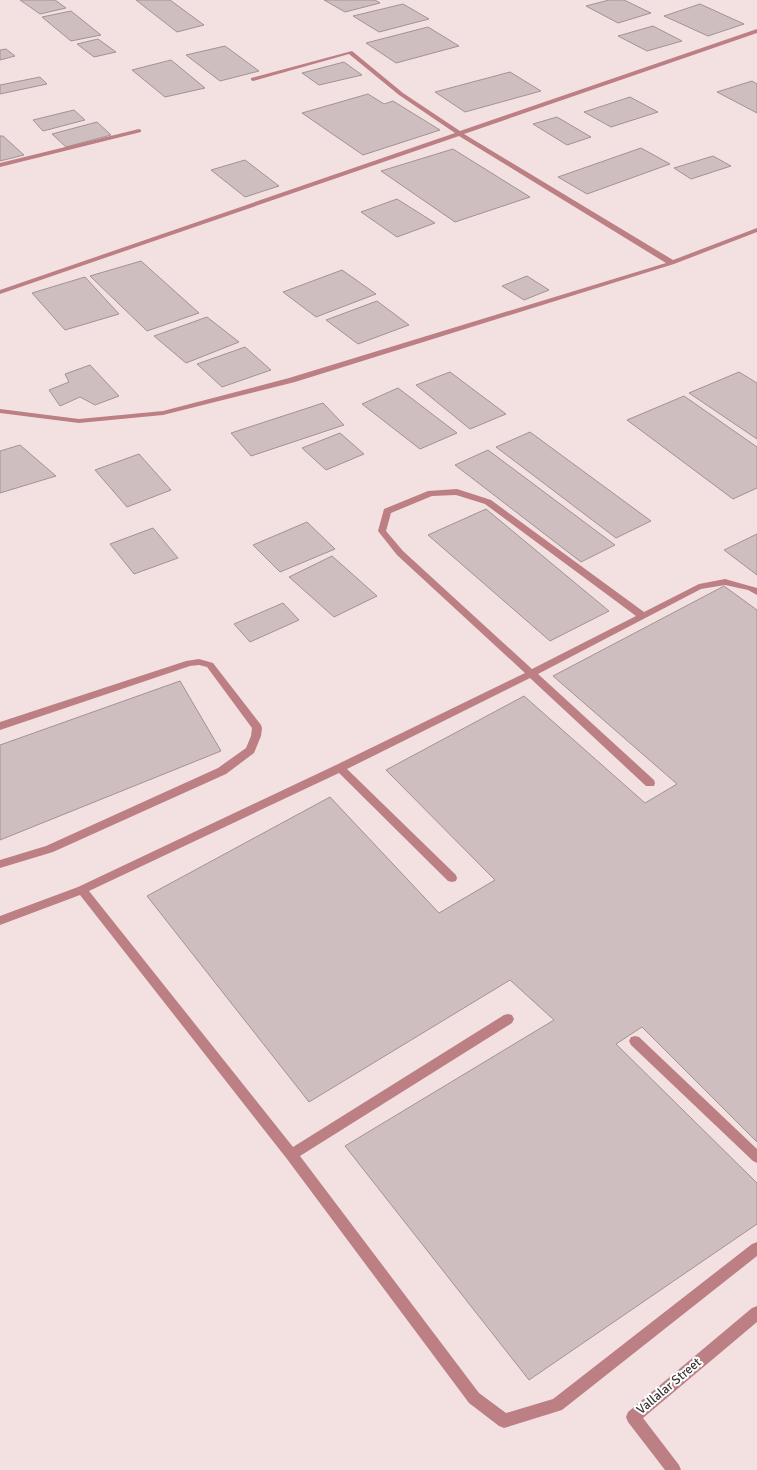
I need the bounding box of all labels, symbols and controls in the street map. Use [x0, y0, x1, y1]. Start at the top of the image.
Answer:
street label: Vallalar Street [633, 1354, 705, 1418]

